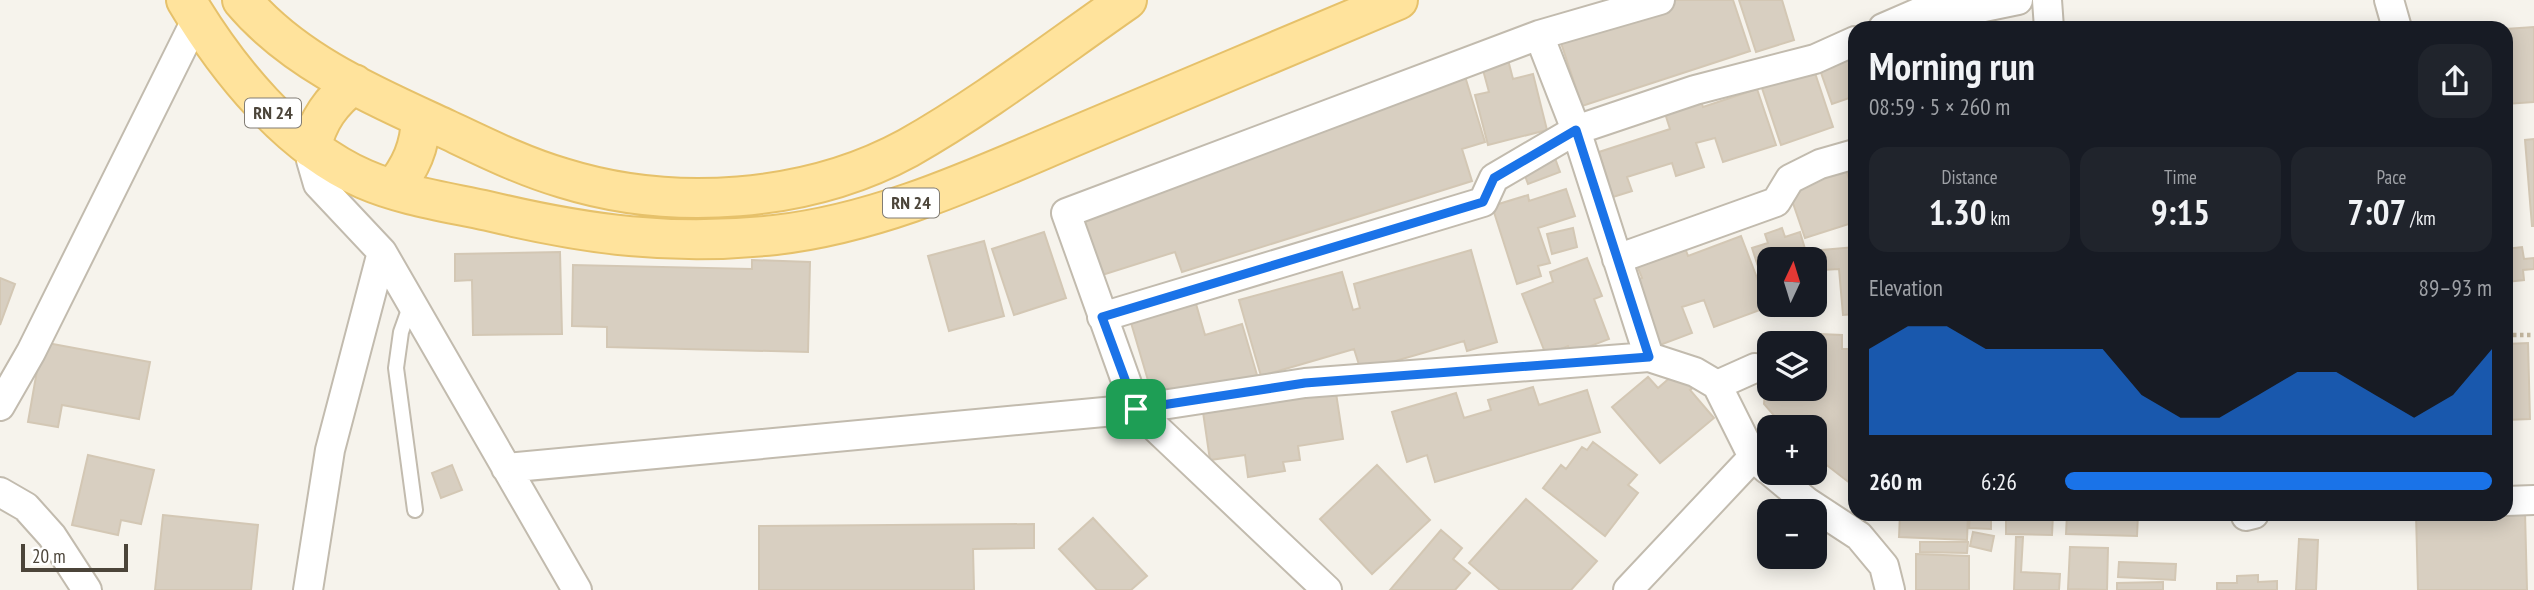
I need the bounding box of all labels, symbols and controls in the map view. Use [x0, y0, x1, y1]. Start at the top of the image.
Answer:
text: Morning run [1869, 41, 2035, 90]
button: share [2418, 44, 2492, 118]
text: 08:59 · 5 × 260 m [1869, 92, 2010, 121]
road number: RN 24 [245, 98, 301, 128]
text: Distance [1942, 165, 1997, 189]
text: Time [2164, 165, 2197, 189]
text: Pace [2377, 165, 2406, 189]
road number: RN 24 [883, 188, 939, 218]
text: 1.30 [1929, 189, 1986, 235]
text: 9:15 [2151, 189, 2210, 235]
text: 7:07 [2347, 189, 2406, 235]
text: km [1986, 206, 2010, 230]
text: /km [2406, 206, 2436, 230]
north arrow [1757, 247, 1827, 317]
map controls [1757, 247, 1827, 569]
text: Elevation [1869, 273, 1943, 302]
text: 89–93 m [2419, 273, 2492, 302]
button: layers [1757, 331, 1827, 401]
pin [1106, 379, 1166, 439]
icon: arrive [1117, 390, 1155, 428]
button: + [1757, 415, 1827, 485]
text: 260 m [1869, 467, 1922, 496]
text: 6:26 [1981, 467, 2017, 496]
button: − [1757, 499, 1827, 569]
scale bar [21, 541, 128, 573]
text: 20 m [32, 544, 66, 568]

